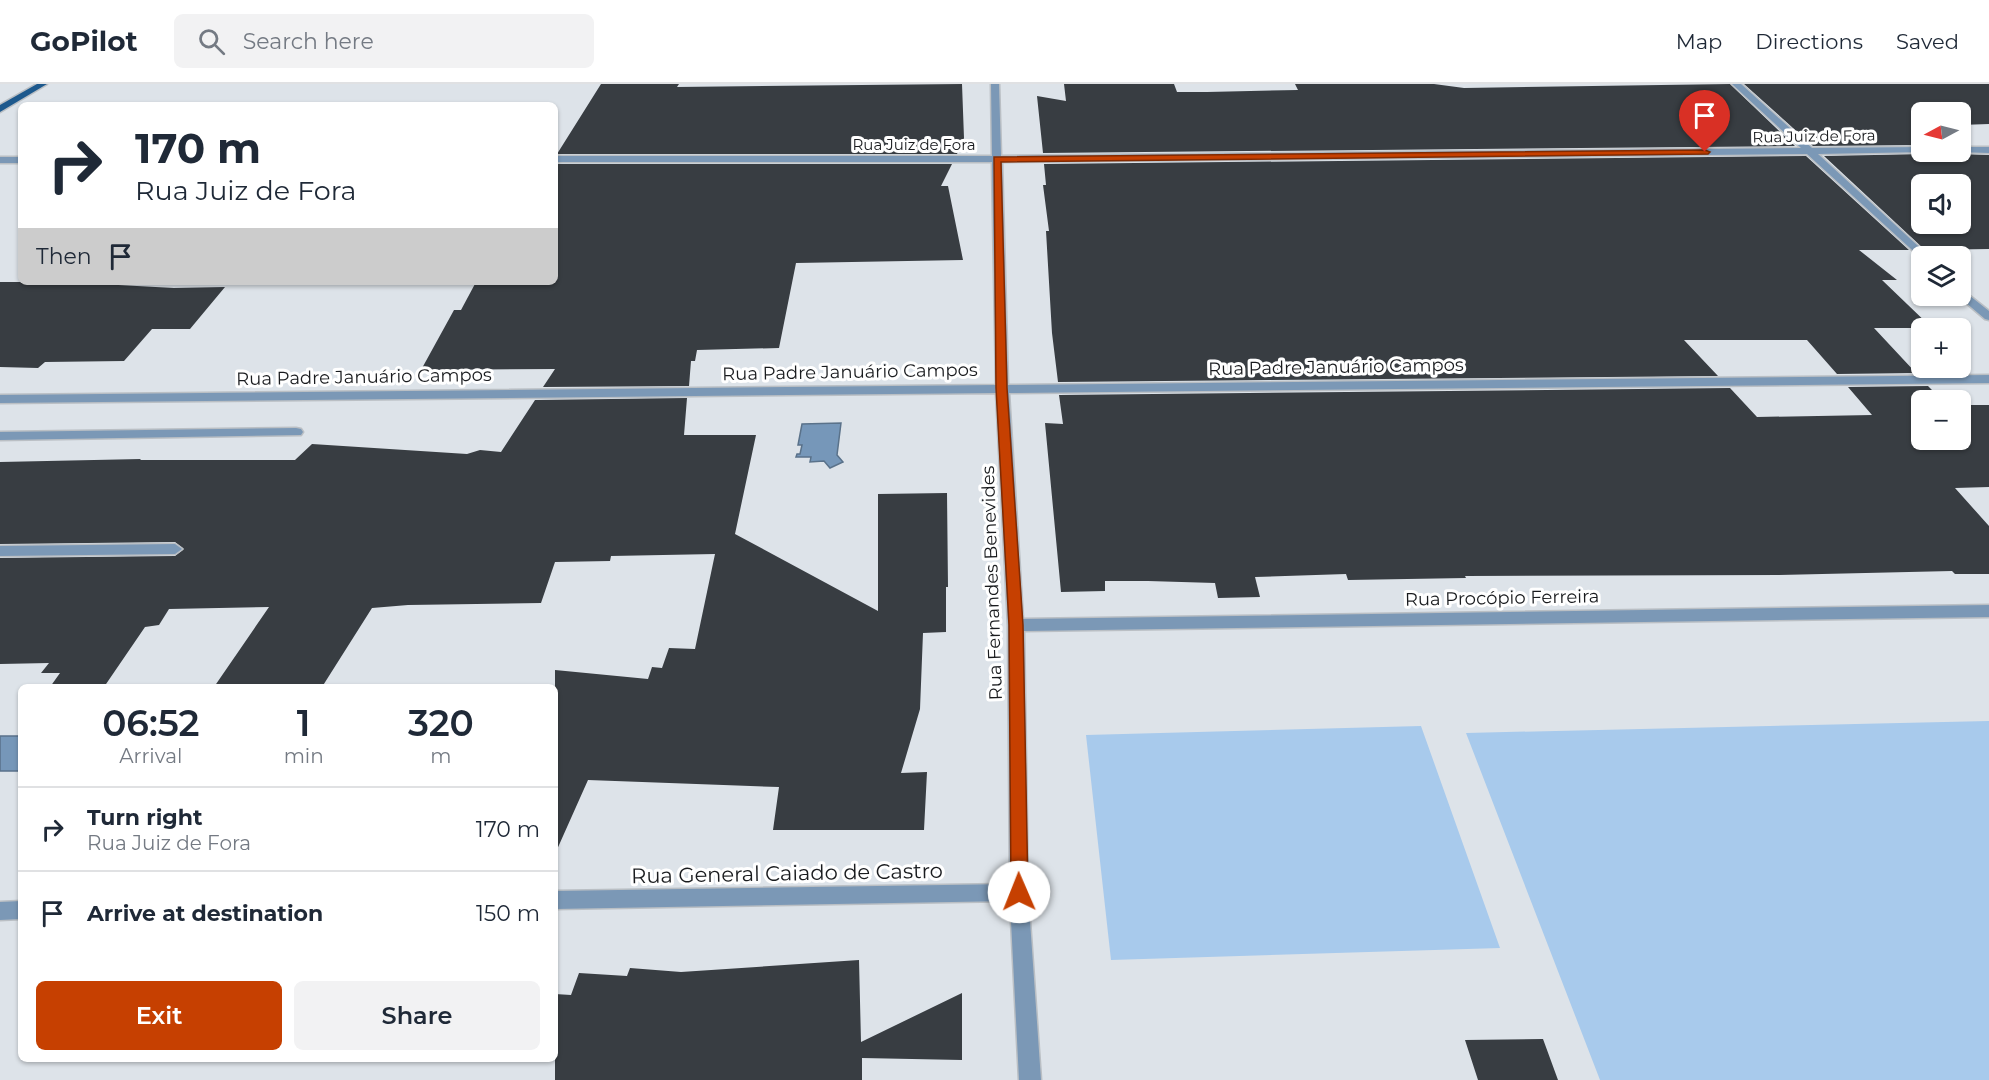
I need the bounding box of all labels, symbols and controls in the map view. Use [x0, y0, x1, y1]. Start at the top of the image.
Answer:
search box [174, 14, 594, 68]
text: GoPilot [30, 24, 138, 58]
icon: search [195, 25, 228, 58]
text: Search here [243, 28, 374, 55]
text: Map [1676, 29, 1722, 54]
text: Directions [1755, 29, 1863, 54]
text: Saved [1896, 29, 1959, 54]
pin [1679, 90, 1730, 152]
icon: arrive [1688, 99, 1721, 132]
north arrow [1911, 102, 1971, 162]
map controls [1911, 102, 1971, 450]
text: 170 m [135, 122, 261, 174]
street label: Rua Juiz de Fora [1752, 125, 1876, 147]
icon: right [36, 126, 114, 204]
street label: Rua Juiz de Fora [853, 135, 975, 154]
text: Rua Juiz de Fora [135, 174, 356, 207]
button: sound [1911, 174, 1971, 234]
icon: arrive [104, 240, 137, 273]
text: Then [36, 243, 92, 270]
button: layers [1911, 246, 1971, 306]
button: + [1911, 318, 1971, 378]
street label: Rua Padre Januário Campos [1208, 354, 1464, 380]
street label: Rua Padre Januário Campos [722, 359, 978, 385]
street label: Rua Padre Januário Campos [236, 364, 492, 390]
button: − [1911, 390, 1971, 450]
street label: Rua Fernandes Benevides [977, 465, 1007, 701]
street label: Rua Procópio Ferreira [1405, 585, 1599, 611]
text: 06:52 [102, 701, 200, 745]
text: 1 [297, 701, 311, 745]
text: 320 [408, 701, 474, 745]
text: Arrival [119, 744, 182, 768]
text: min [284, 744, 324, 768]
text: m [430, 744, 451, 768]
text: Turn right [87, 804, 202, 831]
icon: right [36, 813, 69, 846]
text: 170 m [476, 816, 540, 843]
text: Rua Juiz de Fora [87, 831, 251, 855]
street label: Rua General Caiado de Castro [631, 858, 943, 888]
position arrow [987, 860, 1051, 924]
icon: arrive [36, 897, 69, 930]
text: Arrive at destination [87, 900, 323, 927]
text: 150 m [476, 900, 540, 927]
button: Exit [36, 981, 282, 1050]
button: Share [294, 981, 540, 1050]

